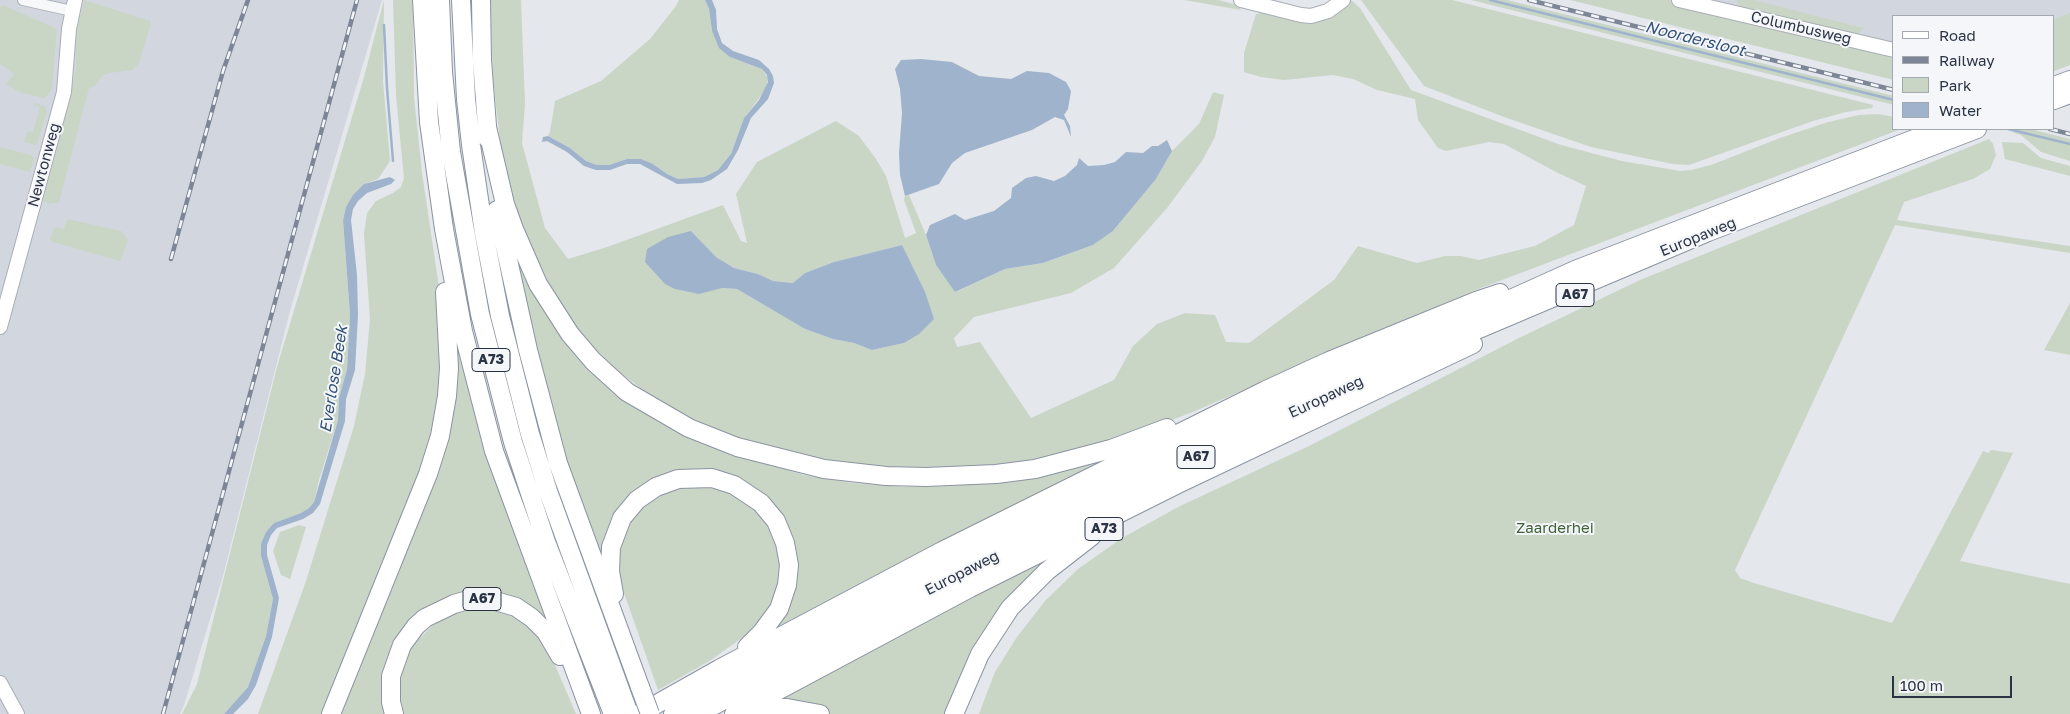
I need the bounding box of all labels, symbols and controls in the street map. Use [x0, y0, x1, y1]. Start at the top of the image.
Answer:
street label: Columbusweg [1749, 8, 1853, 48]
legend [1892, 15, 2055, 130]
water label: Noordersloot [1643, 17, 1747, 61]
text: Road [1939, 26, 1976, 44]
text: Railway [1939, 51, 1995, 69]
text: Park [1939, 76, 1971, 94]
text: Water [1939, 101, 1982, 119]
street label: Newtonweg [24, 121, 64, 209]
street label: Europaweg [1657, 214, 1739, 260]
road number: A67 [1556, 284, 1594, 306]
water label: Everlose Beek [316, 324, 352, 434]
road number: A73 [472, 348, 510, 372]
street label: Europaweg [1286, 372, 1366, 422]
road number: A67 [1177, 446, 1215, 468]
road number: A73 [1085, 518, 1123, 540]
park label: Zaarderhei [1516, 519, 1594, 537]
street label: Europaweg [922, 547, 1002, 599]
road number: A67 [463, 588, 501, 610]
scale bar [1895, 666, 2015, 698]
text: 100 m [1900, 676, 1943, 694]

